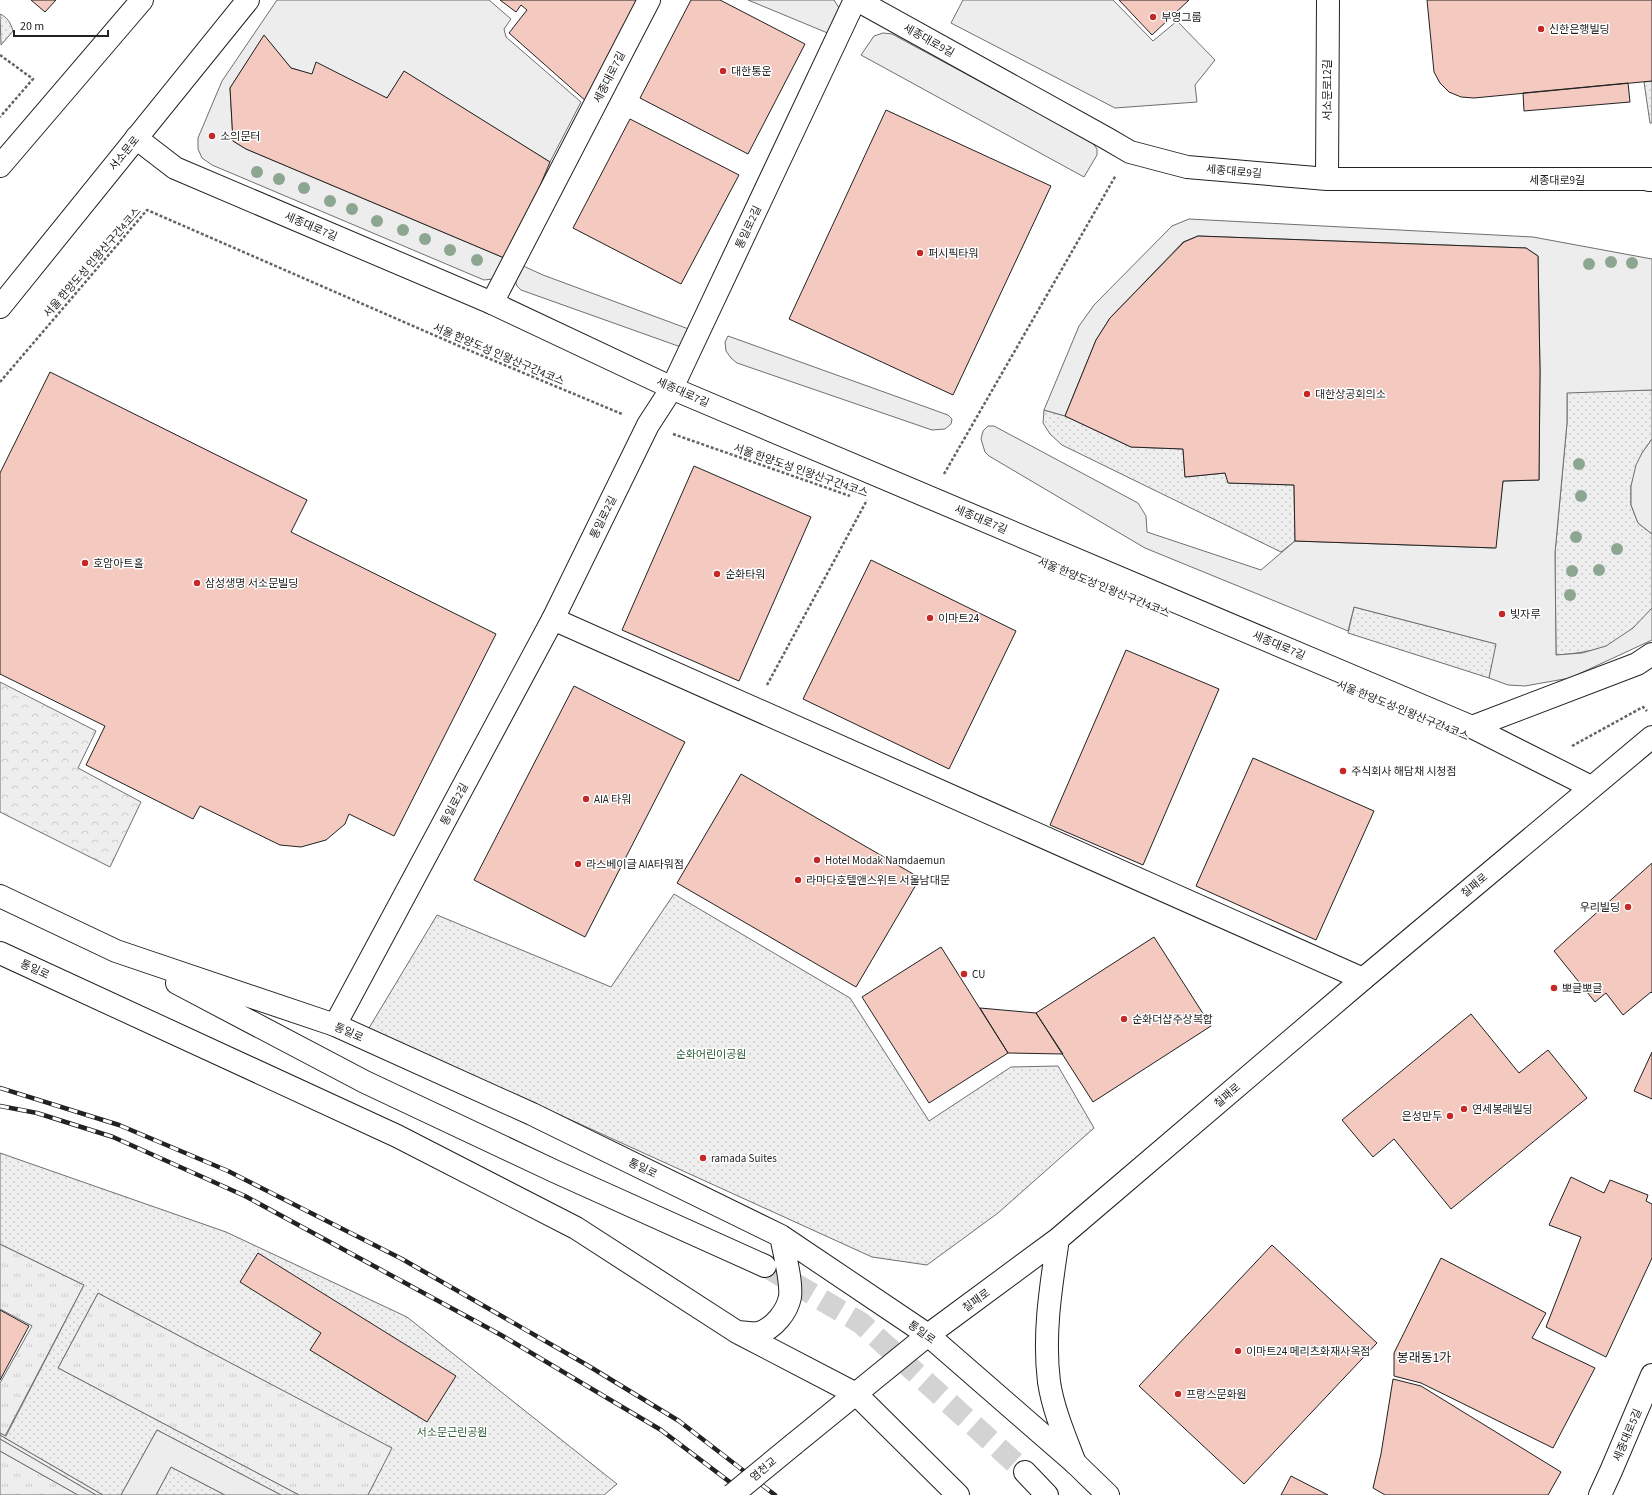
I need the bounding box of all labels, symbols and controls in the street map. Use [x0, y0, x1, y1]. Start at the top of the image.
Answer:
place label: 부영그룹 [1161, 10, 1201, 25]
scale bar [14, 12, 108, 38]
marker: 부영그룹 [1148, 12, 1158, 22]
text: 20 m [20, 18, 44, 35]
street label: 세종대로9길 [901, 20, 957, 61]
place label: 신한은행빌딩 [1549, 22, 1610, 37]
marker: 신한은행빌딩 [1536, 24, 1546, 34]
street label: 세종대로7길 [590, 49, 629, 106]
street label: 서소문로12길 [1320, 59, 1335, 121]
place label: 대한통운 [731, 64, 771, 79]
marker: 대한통운 [718, 66, 728, 76]
place label: 소의문터 [220, 129, 260, 144]
marker: 소의문터 [207, 131, 217, 141]
street label: 서소문로 [106, 133, 143, 174]
street label: 세종대로9길 [1205, 162, 1263, 181]
street label: 세종대로9길 [1529, 173, 1585, 188]
street label: 통일로2길 [732, 203, 765, 251]
street label: 서울 한양도성 인왕산구간4코스 [40, 204, 144, 321]
street label: 세종대로7길 [282, 209, 340, 244]
place label: 퍼시픽타워 [928, 246, 979, 261]
marker: 퍼시픽타워 [915, 248, 925, 258]
street label: 서울 한양도성 인왕산구간4코스 [431, 320, 567, 389]
street label: 세종대로7길 [654, 374, 711, 411]
place label: 대한상공회의소 [1315, 387, 1386, 402]
marker: 대한상공회의소 [1302, 389, 1312, 399]
street label: 서울 한양도성 인왕산구간4코스 [732, 440, 870, 501]
street label: 통일로2길 [587, 493, 620, 541]
street label: 세종대로7길 [952, 502, 1010, 537]
street label: 서울 한양도성 인왕산구간4코스 [1035, 554, 1172, 621]
place label: 호암아트홀 [93, 556, 144, 571]
marker: 호암아트홀 [80, 558, 90, 568]
place label: 순화타워 [725, 567, 765, 582]
marker: 순화타워 [712, 569, 722, 579]
place label: 삼성생명 서소문빌딩 [205, 576, 298, 591]
marker: 삼성생명 서소문빌딩 [192, 578, 202, 588]
place label: 빛자루 [1510, 607, 1540, 622]
marker: 빛자루 [1497, 609, 1507, 619]
place label: 이마트24 [938, 611, 980, 626]
marker: 이마트24 [925, 613, 935, 623]
street label: 세종대로7길 [1250, 628, 1308, 663]
street label: 서울 한양도성 인왕산구간4코스 [1334, 677, 1471, 744]
place label: 주식회사 해담채 시청점 [1351, 764, 1457, 779]
marker: 주식회사 해담채 시청점 [1338, 766, 1348, 776]
street label: 통일로2길 [437, 780, 472, 828]
place label: AIA 타워 [594, 792, 631, 807]
marker: AIA 타워 [581, 794, 591, 804]
place label: Hotel Modak Namdaemun [825, 853, 945, 868]
marker: Hotel Modak Namdaemun [812, 855, 822, 865]
place label: 라스베이글 AIA타워점 [586, 857, 684, 872]
marker: 라스베이글 AIA타워점 [573, 859, 583, 869]
street label: 칠패로 [1458, 870, 1491, 901]
place label: 라마다호텔앤스위트 서울남대문 [806, 873, 950, 888]
marker: 라마다호텔앤스위트 서울남대문 [793, 875, 803, 885]
place label: 우리빌딩 [1580, 900, 1620, 915]
marker: 우리빌딩 [1623, 902, 1633, 912]
street label: 통일로 [18, 956, 52, 983]
place label: CU [972, 967, 985, 982]
marker: CU [959, 969, 969, 979]
place label: 뽀글뽀글 [1562, 981, 1602, 996]
marker: 뽀글뽀글 [1549, 983, 1559, 993]
place label: 순화더샵주상복합 [1132, 1012, 1213, 1027]
marker: 순화더샵주상복합 [1119, 1014, 1129, 1024]
street label: 통일로 [332, 1019, 366, 1045]
park label: 순화어린이공원 [676, 1047, 746, 1062]
street label: 칠패로 [1211, 1080, 1244, 1111]
place label: 연세봉래빌딩 [1472, 1102, 1533, 1117]
marker: 연세봉래빌딩 [1459, 1104, 1469, 1114]
place label: 은성만두 [1402, 1109, 1442, 1124]
marker: 은성만두 [1445, 1111, 1455, 1121]
place label: ramada Suites [711, 1151, 777, 1166]
marker: ramada Suites [698, 1153, 708, 1163]
street label: 통일로 [626, 1155, 660, 1182]
street label: 칠패로 [960, 1285, 993, 1315]
street label: 통일로 [905, 1317, 938, 1347]
place label: 이마트24 메리츠화재사옥점 [1246, 1344, 1370, 1359]
marker: 이마트24 메리츠화재사옥점 [1233, 1346, 1243, 1356]
district label: 봉래동1가 [1397, 1349, 1451, 1367]
place label: 프랑스문화원 [1186, 1387, 1247, 1402]
marker: 프랑스문화원 [1173, 1389, 1183, 1399]
street label: 세종대로5길 [1610, 1406, 1645, 1464]
park label: 서소문근린공원 [417, 1425, 487, 1440]
street label: 염천교 [747, 1454, 780, 1485]

